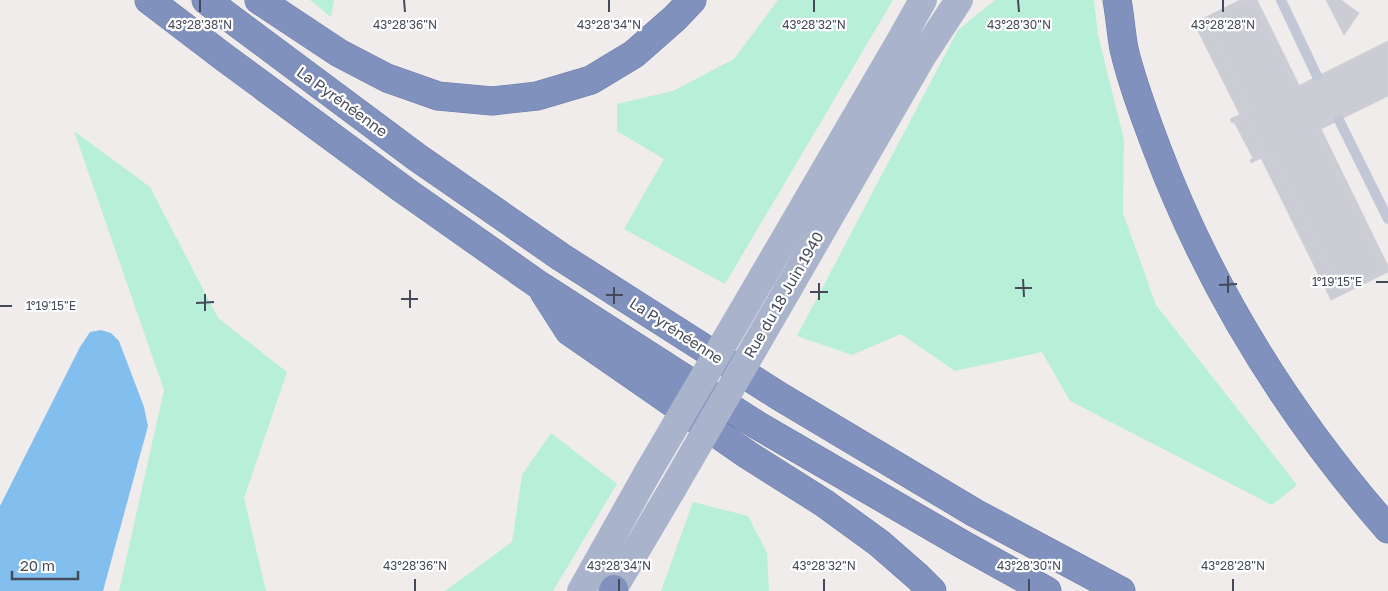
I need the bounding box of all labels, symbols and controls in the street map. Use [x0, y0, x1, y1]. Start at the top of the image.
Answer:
text: 43°28'38"N [168, 17, 232, 32]
text: 43°28'36"N [373, 17, 437, 32]
text: 43°28'34"N [577, 17, 641, 32]
text: 43°28'32"N [782, 17, 846, 32]
text: 43°28'30"N [987, 17, 1051, 32]
text: 43°28'28"N [1191, 17, 1255, 32]
street label: La Pyrénéenne [294, 62, 392, 140]
street label: Rue du 18 Juin 1940 [740, 228, 827, 361]
text: 1°19'15"E [1312, 274, 1362, 289]
street label: La Pyrénéenne [627, 293, 727, 367]
text: 1°19'15"E [26, 298, 76, 313]
scale bar [12, 548, 79, 580]
text: 20 m [20, 556, 55, 574]
text: 43°28'36"N [383, 558, 447, 573]
text: 43°28'34"N [587, 558, 651, 573]
text: 43°28'32"N [792, 558, 856, 573]
text: 43°28'30"N [997, 558, 1061, 573]
text: 43°28'28"N [1201, 558, 1265, 573]

